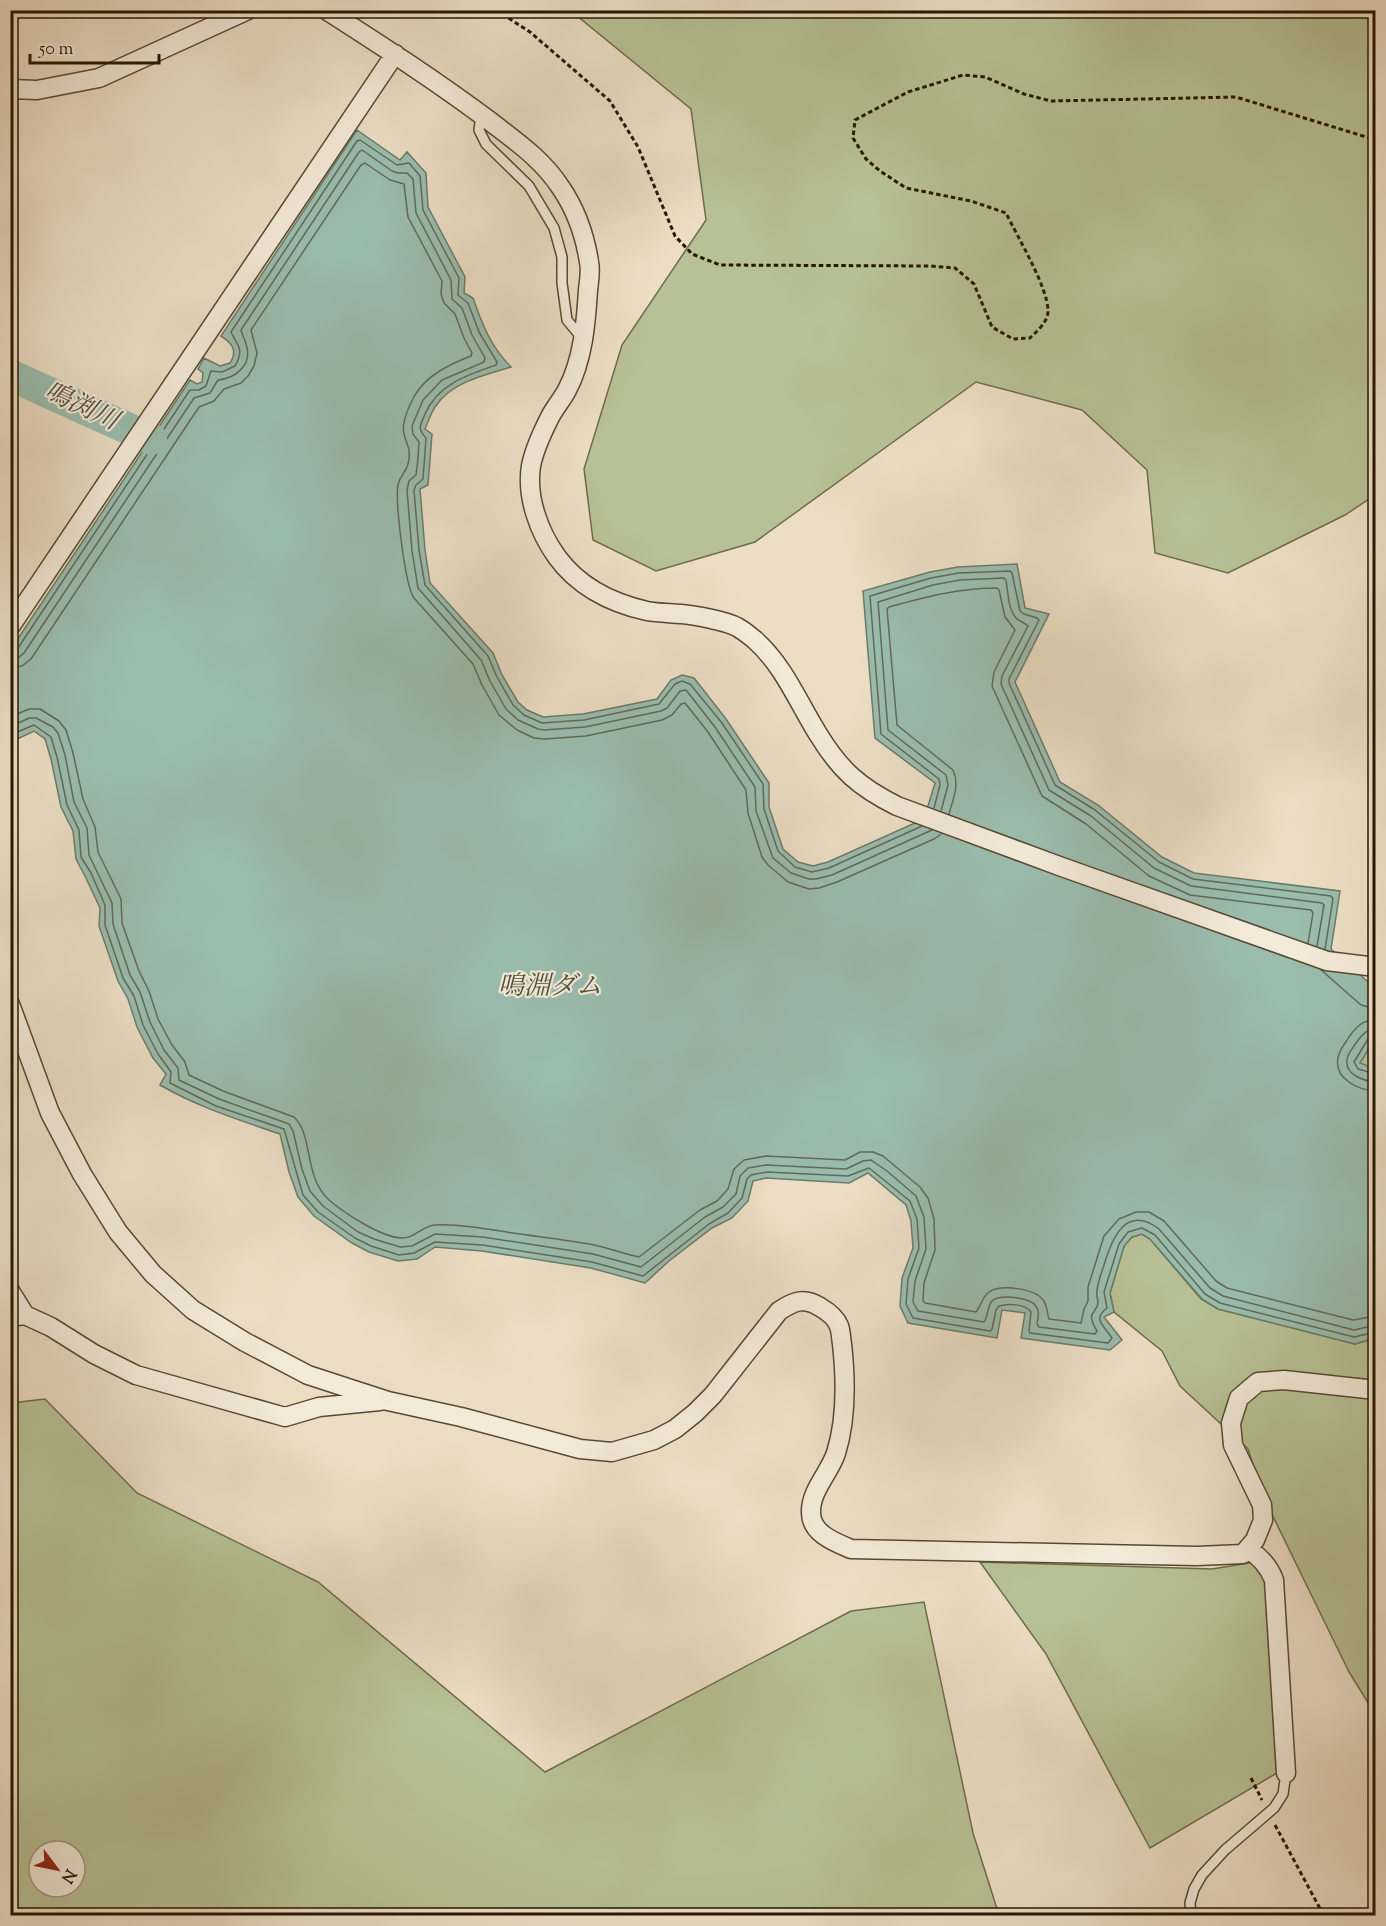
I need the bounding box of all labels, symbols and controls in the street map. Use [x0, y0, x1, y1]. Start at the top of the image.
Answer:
scale bar [30, 27, 159, 65]
text: 50 m [38, 37, 74, 63]
water label: 鳴渕川 [38, 374, 127, 442]
water label: 鳴淵ダム [498, 969, 602, 1006]
north arrow [27, 1839, 87, 1899]
text: N [54, 1864, 81, 1887]

